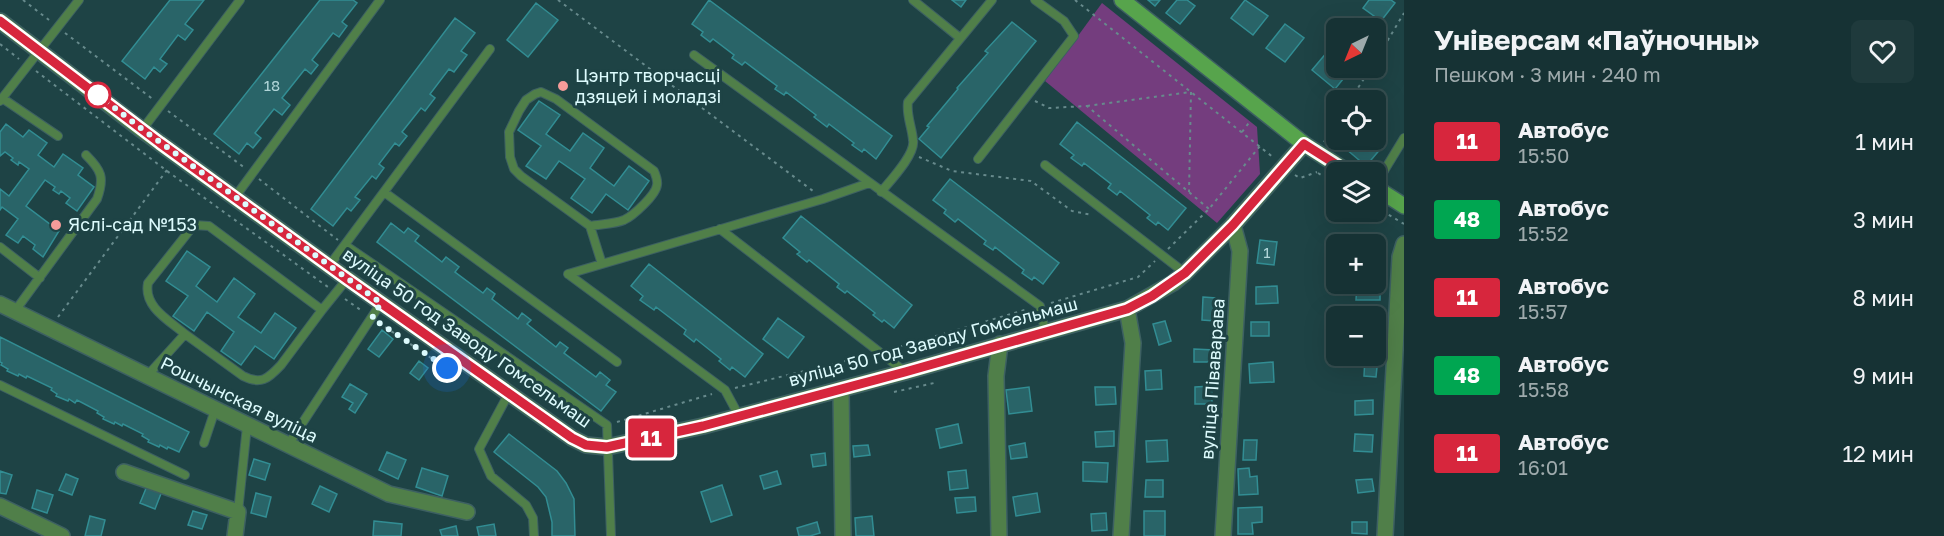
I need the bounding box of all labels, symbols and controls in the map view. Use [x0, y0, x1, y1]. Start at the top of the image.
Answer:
north arrow [1326, 18, 1386, 78]
map controls [1326, 18, 1386, 366]
button: heart [1851, 20, 1914, 83]
text: Універсам «Паўночны» [1434, 23, 1759, 56]
text: Пешком · 3 мин · 240 m [1434, 62, 1661, 86]
place label: Цэнтр творчасці дзяцей і моладзі [575, 64, 721, 107]
house number: 18 [264, 76, 280, 94]
marker: Цэнтр творчасці дзяцей і моладзі [556, 79, 570, 93]
unlabelled marker [85, 82, 111, 108]
button: locate [1326, 90, 1386, 150]
text: Автобус [1518, 116, 1609, 143]
text: 11 [1456, 128, 1478, 154]
text: 1 мин [1855, 128, 1914, 155]
text: 15:50 [1518, 143, 1569, 167]
button: layers [1326, 162, 1386, 222]
text: Автобус [1518, 194, 1609, 221]
text: 48 [1454, 206, 1480, 232]
text: 3 мин [1853, 206, 1914, 233]
place label: Яслі-сад №153 [68, 213, 197, 235]
marker: Яслі-сад №153 [49, 218, 63, 232]
text: 15:52 [1518, 221, 1569, 245]
button: + [1326, 234, 1386, 294]
street label: вуліца 50 год Заводу Гомсельмаш [339, 243, 596, 432]
house number: 1 [1263, 243, 1271, 261]
text: Автобус [1518, 272, 1609, 299]
text: 11 [1456, 284, 1478, 310]
text: 8 мин [1852, 284, 1914, 311]
street label: вуліца 50 год Заводу Гомсельмаш [786, 292, 1080, 390]
street label: вуліца Піваварава [1195, 298, 1229, 460]
text: 15:57 [1518, 299, 1568, 323]
button: − [1326, 306, 1386, 366]
text: Автобус [1518, 350, 1609, 377]
street label: Рошчынская вуліца [157, 351, 322, 447]
your location [432, 353, 462, 383]
text: 48 [1454, 362, 1480, 388]
text: 9 мин [1853, 362, 1914, 389]
text: 15:58 [1518, 377, 1569, 401]
line badge: 11 [624, 418, 678, 458]
text: 11 [640, 425, 662, 451]
text: Автобус [1518, 428, 1609, 455]
text: 11 [1456, 440, 1478, 466]
text: 12 мин [1842, 440, 1914, 467]
text: 16:01 [1518, 455, 1568, 479]

